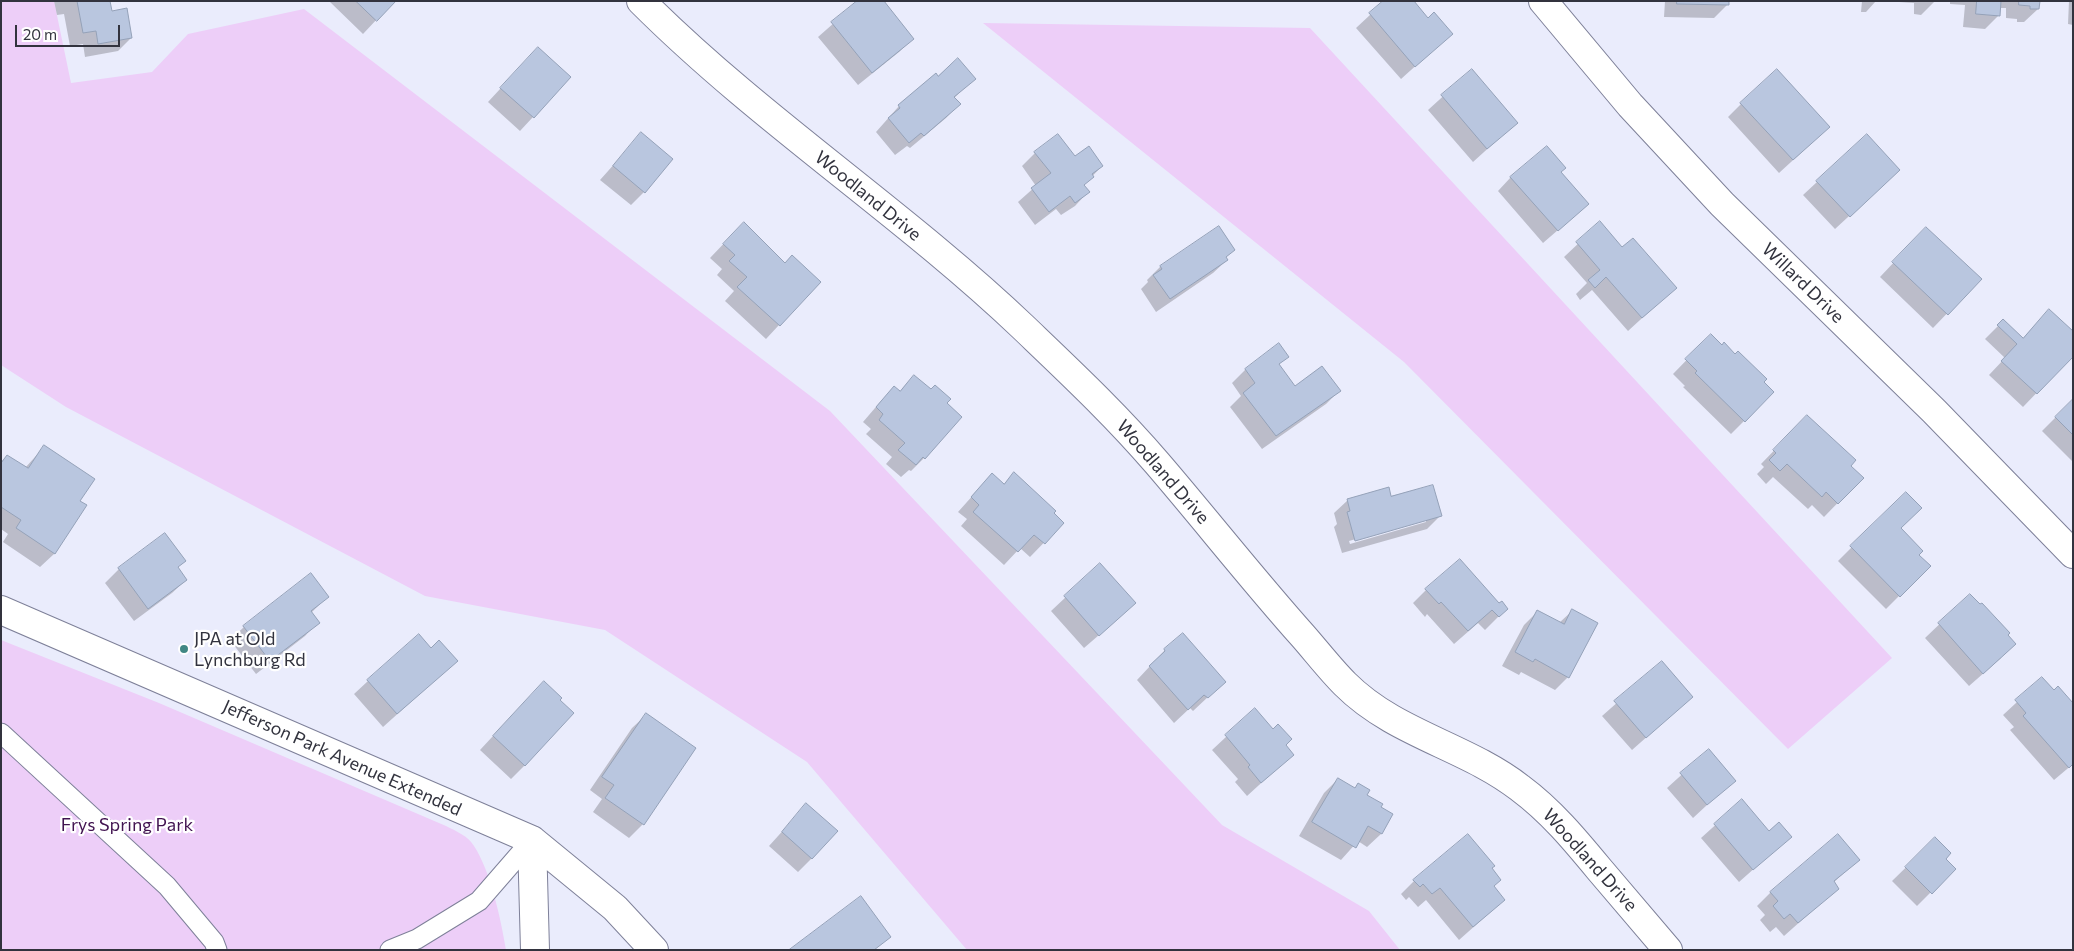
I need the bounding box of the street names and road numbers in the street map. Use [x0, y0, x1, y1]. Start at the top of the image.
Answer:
street label: Woodland Drive [810, 147, 926, 245]
street label: Willard Drive [1757, 239, 1849, 327]
street label: Woodland Drive [1112, 416, 1214, 528]
street label: Jefferson Park Avenue Extended [219, 695, 465, 821]
street label: Woodland Drive [1538, 804, 1642, 916]

